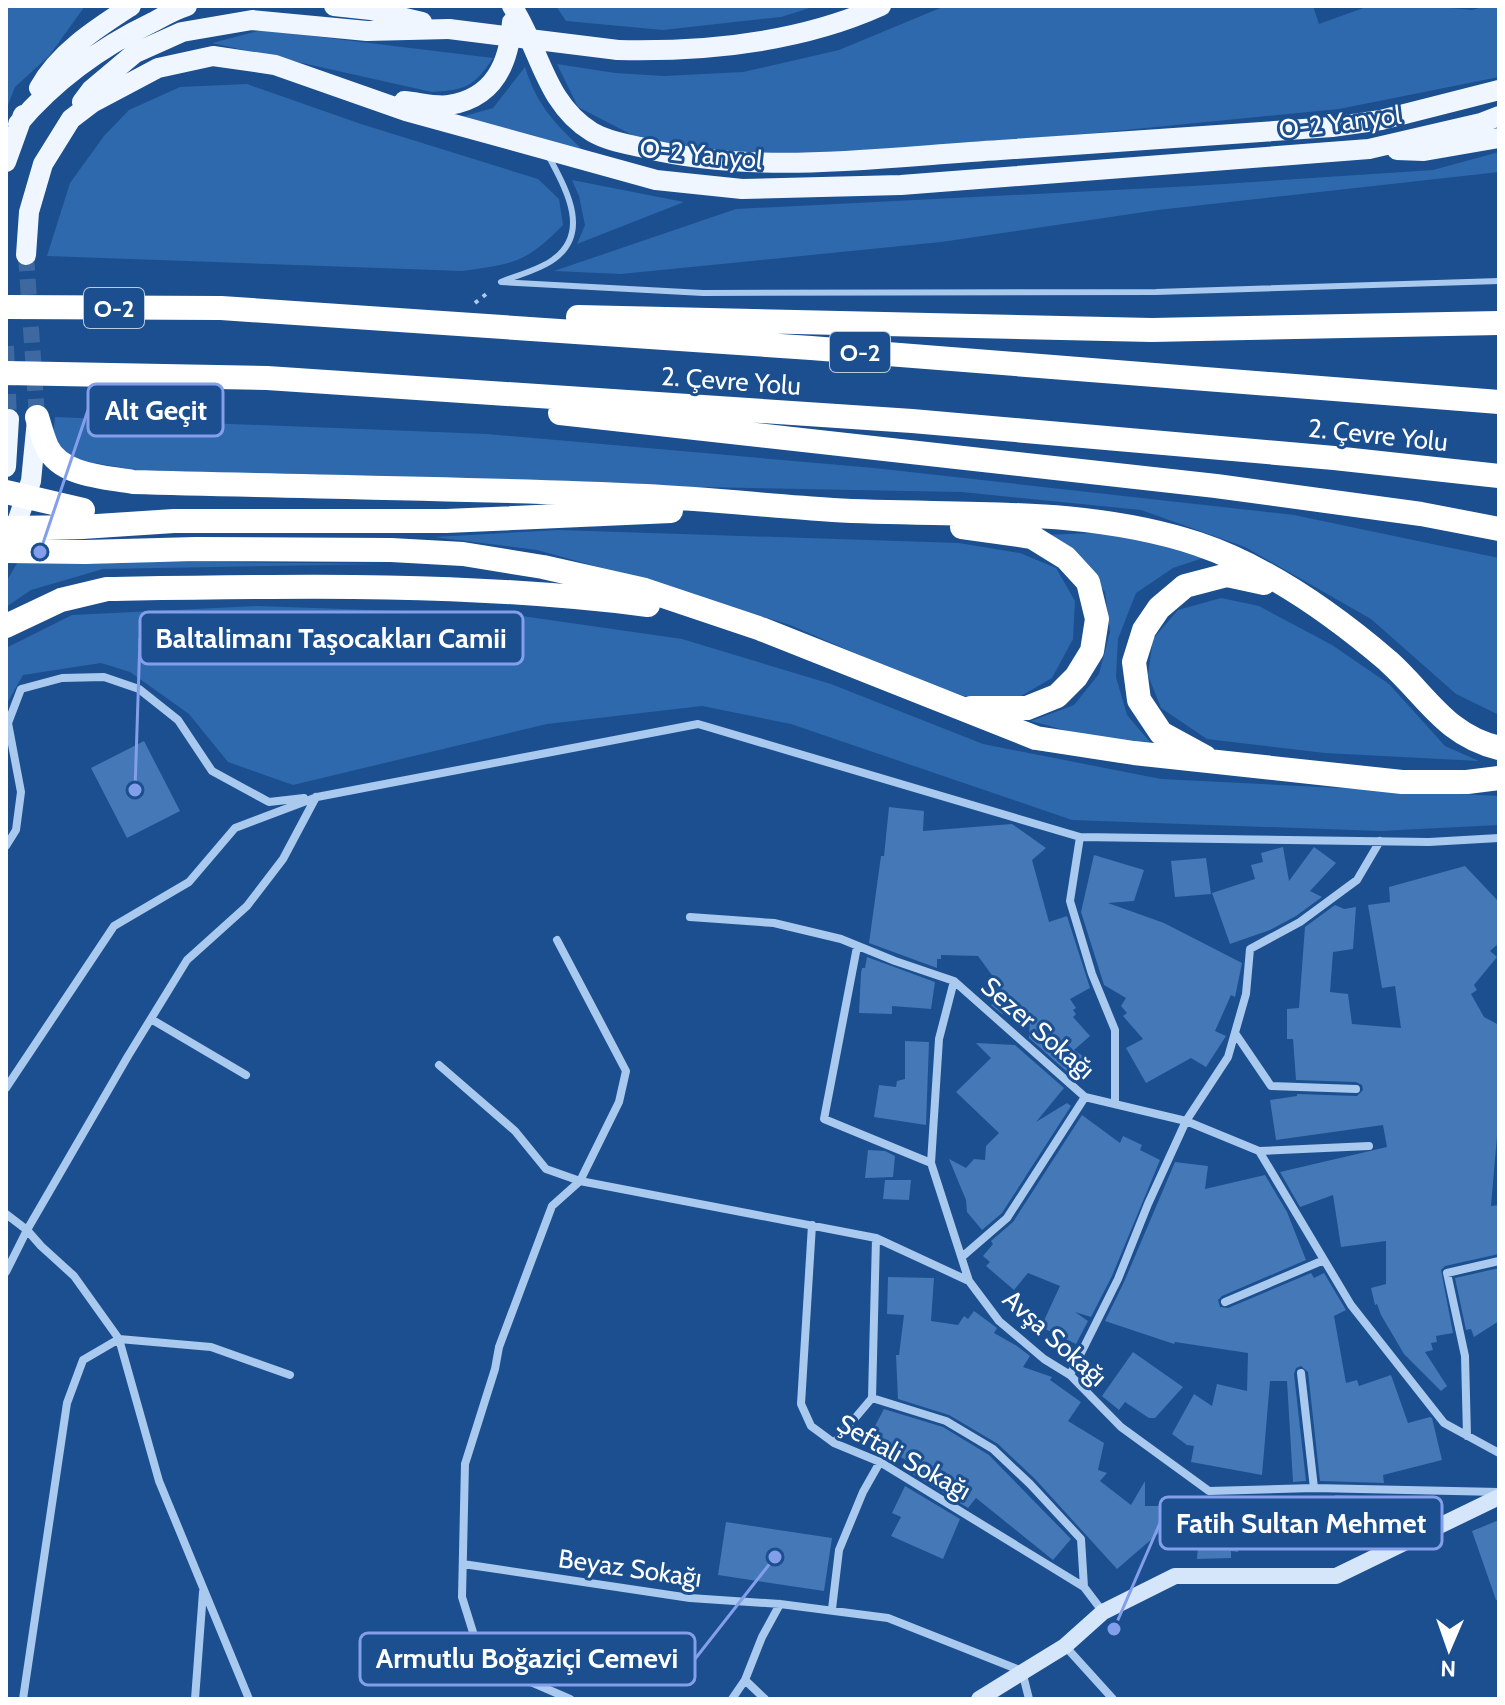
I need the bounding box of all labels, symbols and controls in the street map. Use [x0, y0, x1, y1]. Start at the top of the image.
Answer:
street label: O-2 Yanyol [1277, 99, 1403, 145]
street label: O-2 Yanyol [638, 132, 764, 176]
road number: O-2 [84, 288, 144, 328]
road number: O-2 [830, 332, 890, 372]
street label: 2. Çevre Yolu [660, 360, 802, 402]
callout: Alt Geçit [88, 384, 223, 436]
text: Alt Geçit [105, 393, 207, 427]
street label: 2. Çevre Yolu [1307, 412, 1449, 458]
callout: Baltalimanı Taşocakları Camii [140, 612, 523, 664]
text: Baltalimanı Taşocakları Camii [155, 621, 507, 655]
street label: Sezer Sokağı [975, 970, 1101, 1086]
street label: Avşa Sokağı [996, 1283, 1114, 1393]
street label: Şeftali Sokağı [832, 1407, 976, 1507]
callout: Fatih Sultan Mehmet [1160, 1497, 1442, 1549]
text: Fatih Sultan Mehmet [1176, 1506, 1426, 1540]
street label: Beyaz Sokağı [556, 1542, 704, 1594]
north arrow [1409, 1609, 1489, 1689]
callout: Armutlu Boğaziçi Cemevi [360, 1633, 695, 1685]
text: Armutlu Boğaziçi Cemevi [376, 1641, 678, 1675]
text: N [1440, 1655, 1457, 1682]

